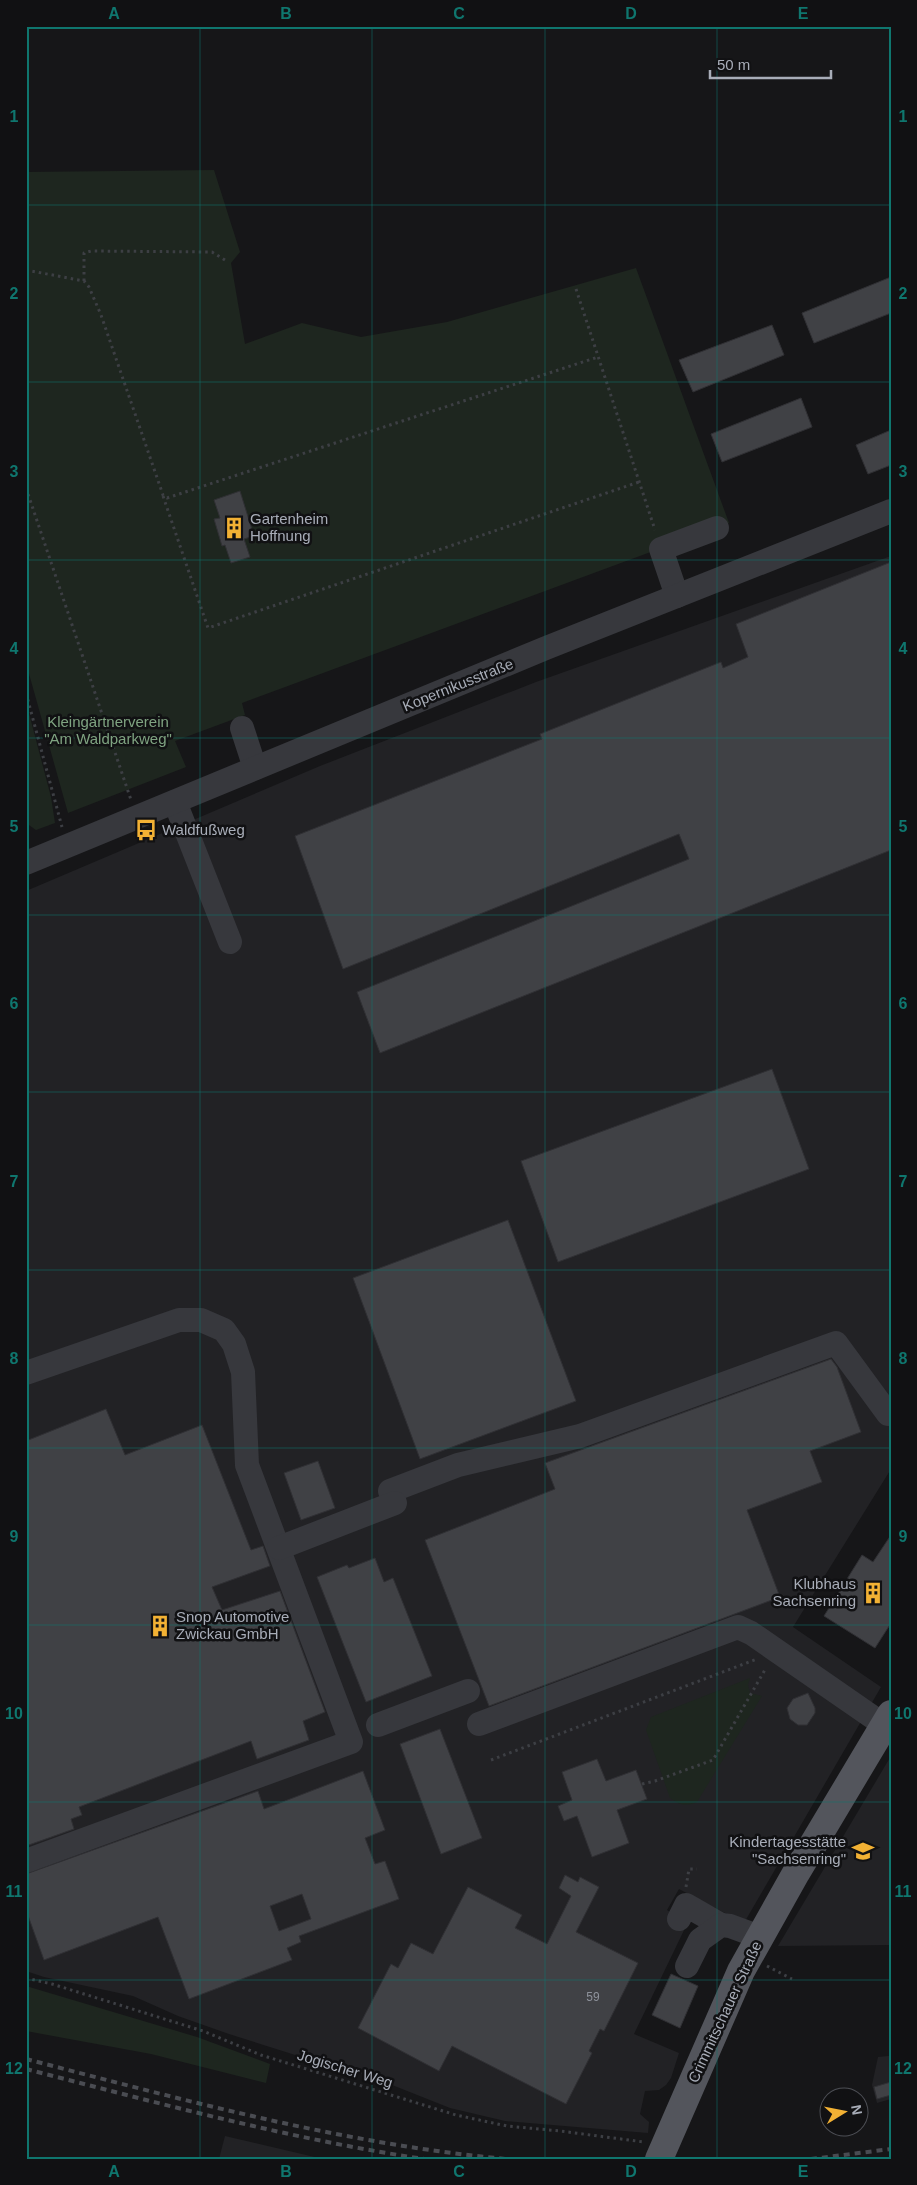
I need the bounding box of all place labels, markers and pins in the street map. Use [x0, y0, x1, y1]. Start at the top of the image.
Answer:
place label: Gartenheim Hoffnung [250, 510, 328, 544]
building icon: Gartenheim Hoffnung [221, 515, 247, 541]
bus stop icon: Waldfußweg [133, 817, 159, 843]
place label: Waldfußweg [162, 821, 245, 838]
place label: Klubhaus Sachsenring [773, 1575, 856, 1609]
building icon: Klubhaus Sachsenring [860, 1580, 886, 1606]
place label: Snop Automotive Zwickau GmbH [176, 1608, 289, 1642]
building icon: Snop Automotive Zwickau GmbH [147, 1613, 173, 1639]
place label: Kindertagesstätte "Sachsenring" [729, 1833, 846, 1867]
school or university icon: Kindertagesstätte "Sachsenring" [850, 1838, 876, 1864]

